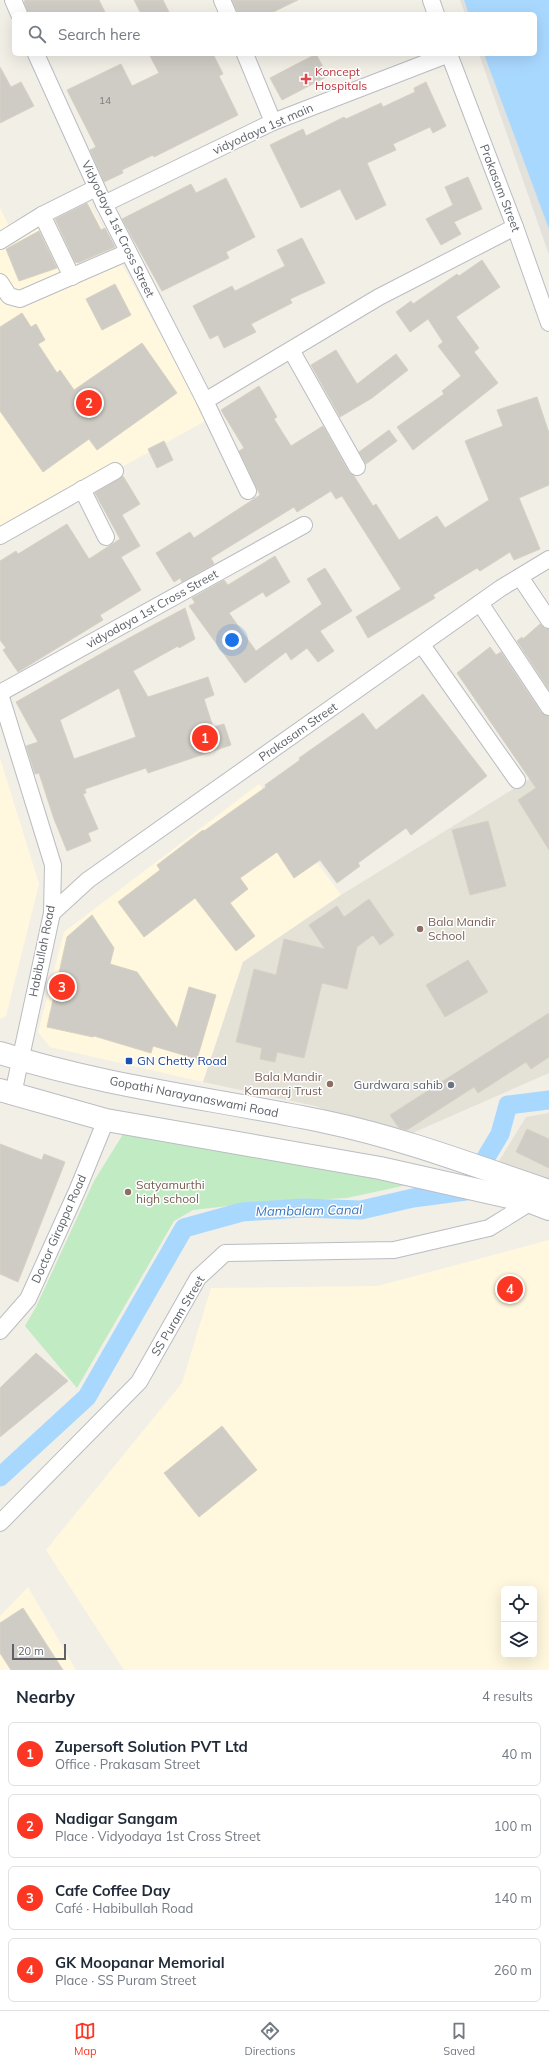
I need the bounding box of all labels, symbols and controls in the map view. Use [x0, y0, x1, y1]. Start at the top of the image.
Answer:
search box [12, 12, 537, 56]
icon: search [26, 23, 48, 45]
text: Search here [58, 25, 140, 44]
place label: Koncept Hospitals [315, 64, 367, 93]
marker: Koncept Hospitals [300, 73, 312, 85]
house number: 14 [99, 94, 111, 107]
street label: vidyodaya 1st main [210, 100, 315, 157]
street label: Prakasam Street [477, 142, 524, 234]
street label: Vidyodaya 1st Cross Street [79, 158, 158, 300]
pin: 2 [76, 388, 102, 418]
street label: vidyodaya 1st Cross Street [83, 566, 220, 651]
your location [222, 630, 242, 650]
street label: Prakasam Street [256, 699, 340, 764]
pin: 1 [192, 723, 218, 753]
street label: Habibullah Road [25, 904, 58, 998]
place label: Bala Mandir School [428, 914, 496, 943]
marker: Bala Mandir School [415, 924, 425, 934]
pin: 3 [49, 972, 75, 1002]
place label: GN Chetty Road [137, 1053, 227, 1068]
marker: GN Chetty Road [124, 1056, 134, 1066]
place label: Bala Mandir Kamaraj Trust [244, 1069, 323, 1098]
street label: Gopathi Narayanaswami Road [108, 1073, 280, 1120]
place label: Gurdwara sahib [353, 1077, 443, 1092]
marker: Bala Mandir Kamaraj Trust [325, 1079, 335, 1089]
marker: Gurdwara sahib [446, 1080, 456, 1090]
street label: Doctor Girappa Road [28, 1172, 89, 1286]
place label: Satyamurthi high school [136, 1177, 205, 1206]
marker: Satyamurthi high school [123, 1187, 133, 1197]
water label: Mambalam Canal [256, 1201, 363, 1219]
street label: SS Puram Street [148, 1273, 207, 1359]
pin: 4 [497, 1274, 523, 1304]
map controls [501, 1586, 537, 1658]
button: locate [501, 1586, 537, 1622]
button: layers [501, 1622, 537, 1658]
scale bar [12, 1642, 66, 1661]
text: 20 m [18, 1644, 44, 1658]
text: Nearby [16, 1686, 75, 1707]
text: 4 results [482, 1688, 533, 1704]
text: Zupersoft Solution PVT Ltd [55, 1737, 248, 1756]
text: 1 [26, 1746, 34, 1762]
text: 40 m [502, 1746, 532, 1762]
text: Office · Prakasam Street [55, 1756, 200, 1772]
text: Nadigar Sangam [55, 1809, 178, 1828]
text: 2 [26, 1818, 34, 1834]
text: 100 m [494, 1818, 532, 1834]
text: Place · Vidyodaya 1st Cross Street [55, 1828, 261, 1844]
text: Cafe Coffee Day [55, 1881, 170, 1900]
text: 3 [26, 1890, 34, 1906]
text: 140 m [494, 1890, 532, 1906]
text: Café · Habibullah Road [55, 1900, 193, 1916]
text: GK Moopanar Memorial [55, 1953, 225, 1972]
text: 4 [26, 1962, 34, 1978]
text: 260 m [494, 1962, 532, 1978]
text: Place · SS Puram Street [55, 1972, 196, 1988]
tab: Map [74, 2020, 97, 2058]
tab: Directions [245, 2020, 295, 2058]
tab: Saved [443, 2020, 475, 2058]

